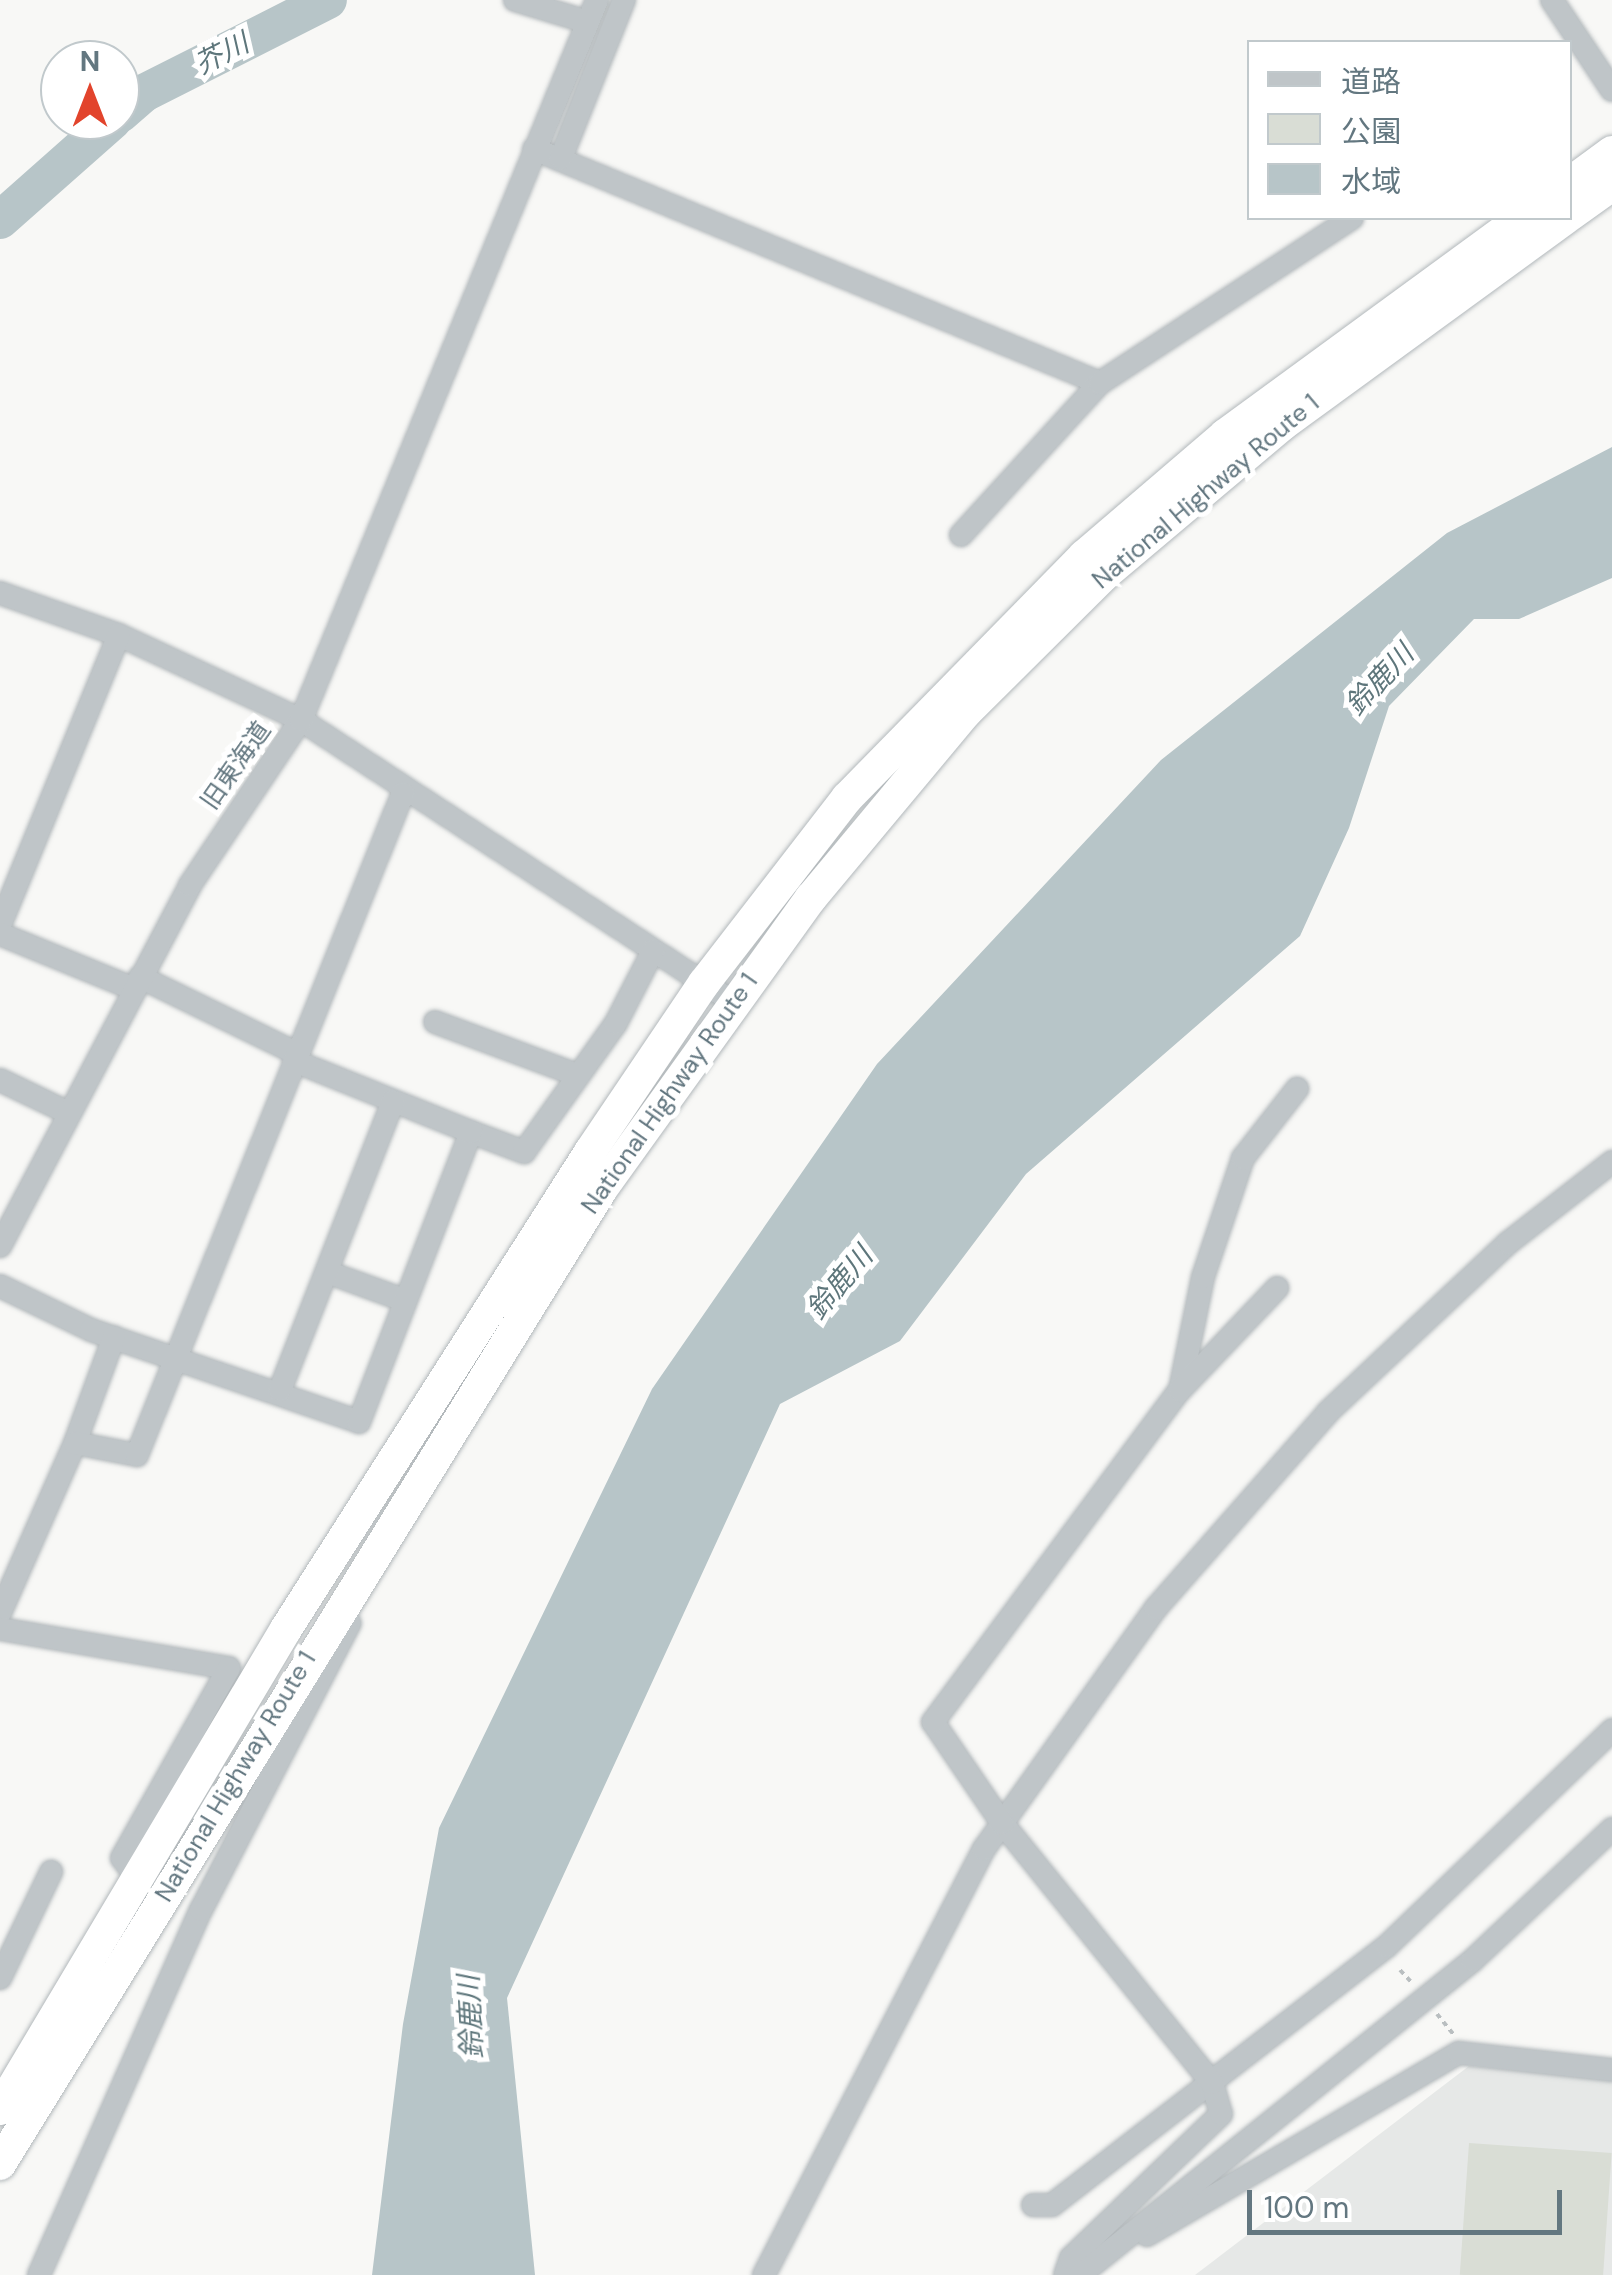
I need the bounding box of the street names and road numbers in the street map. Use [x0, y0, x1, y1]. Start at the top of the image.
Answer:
street label: National Highway Route 1 [1087, 388, 1325, 596]
street label: 旧東海道 [195, 716, 277, 816]
street label: National Highway Route 1 [576, 968, 764, 1220]
street label: National Highway Route 1 [149, 1647, 323, 1907]

